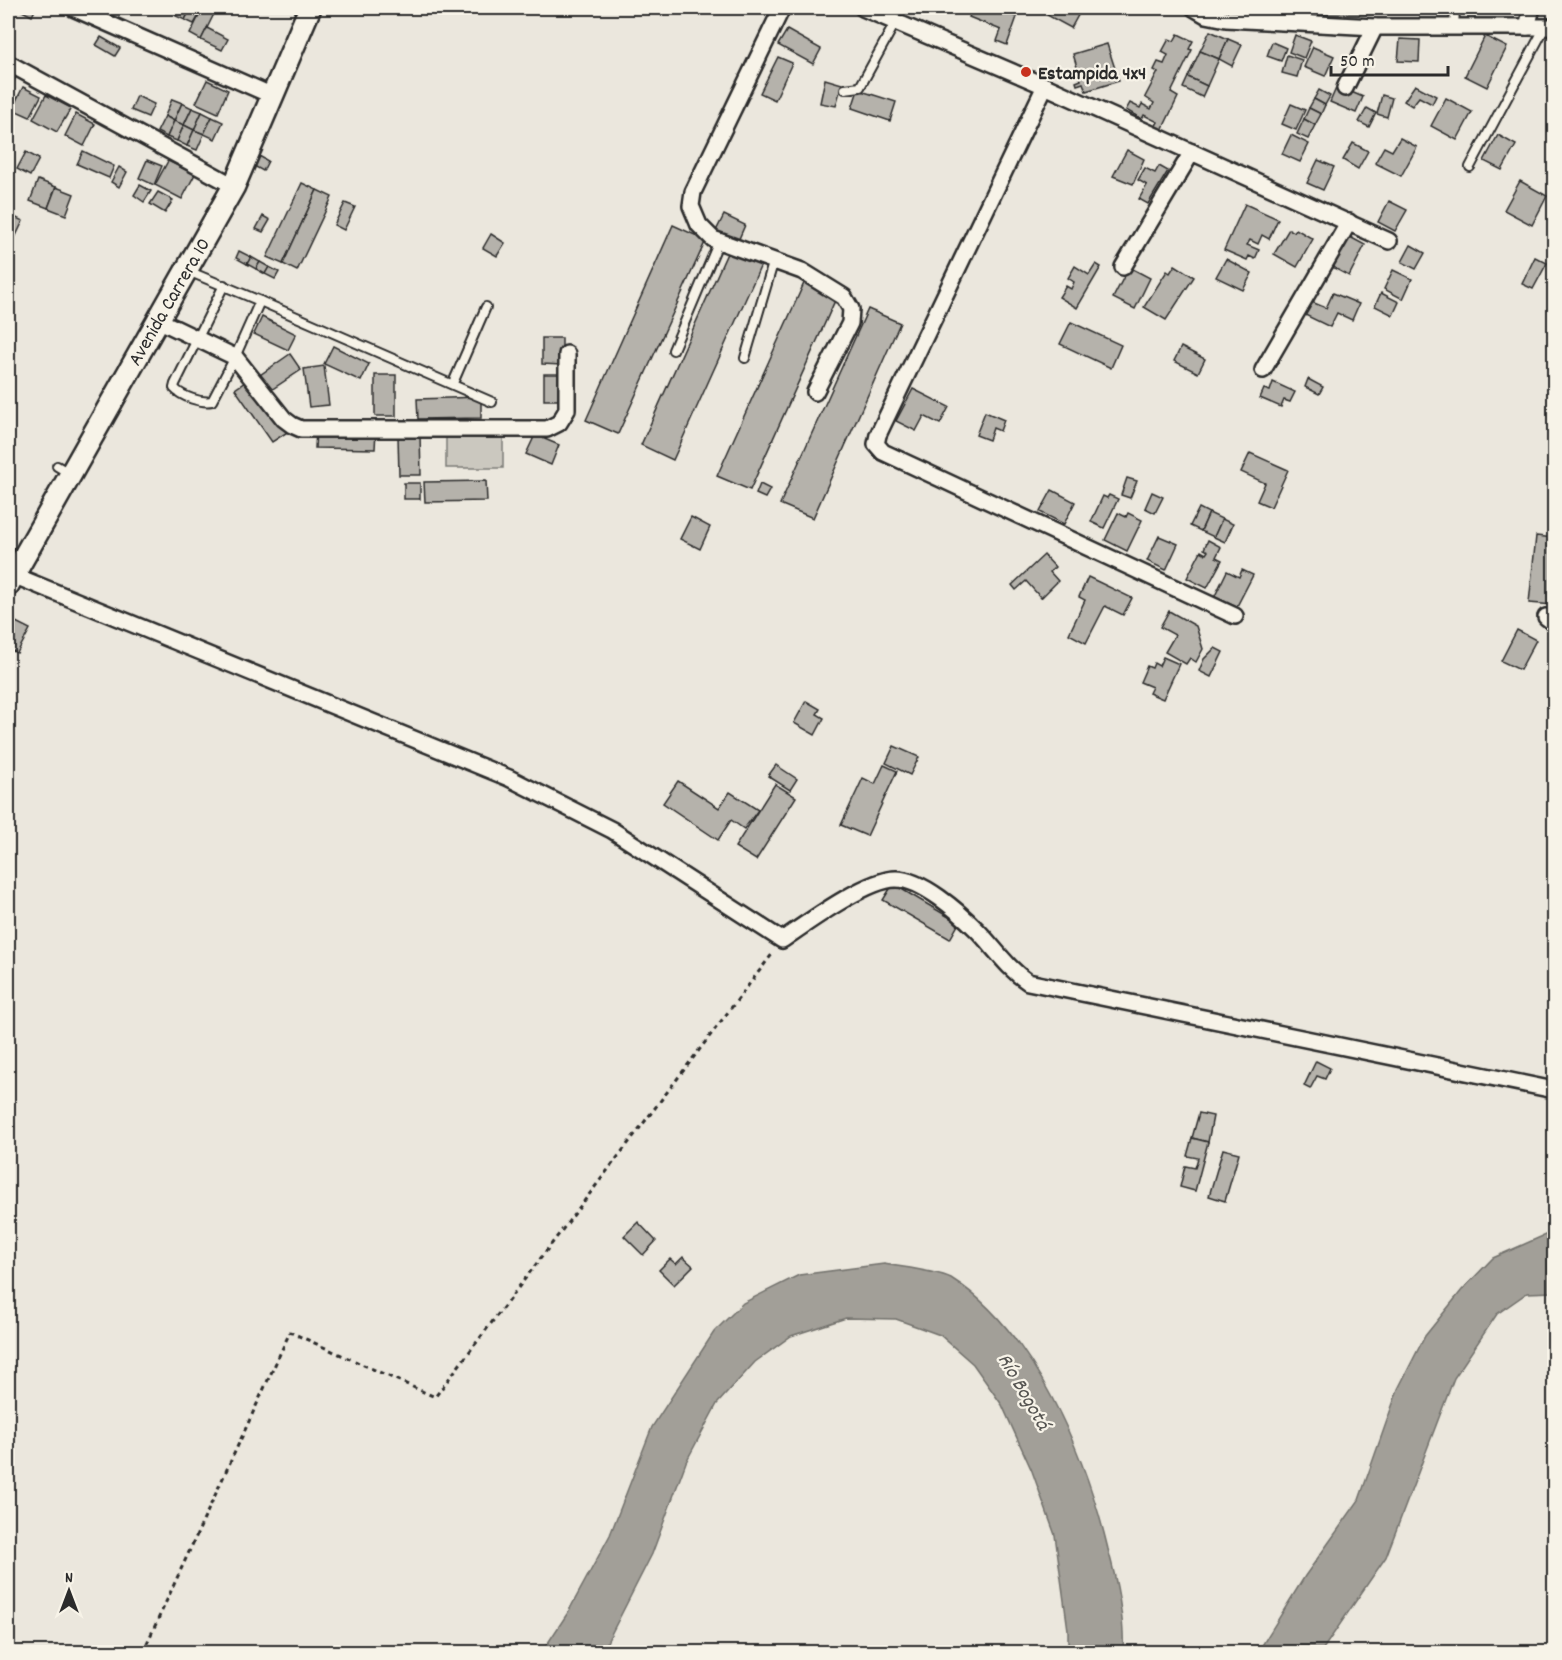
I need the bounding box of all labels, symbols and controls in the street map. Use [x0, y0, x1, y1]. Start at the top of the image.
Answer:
scale bar [1331, 39, 1448, 77]
text: 50 m [1340, 50, 1375, 75]
place label: Estampida 4x4 [1038, 61, 1146, 89]
marker: Estampida 4x4 [1019, 65, 1033, 79]
street label: Avenida Carrera 10 [123, 233, 219, 372]
water label: Río Bogotá [988, 1348, 1058, 1439]
north arrow [39, 1561, 99, 1621]
text: N [65, 1567, 73, 1590]

